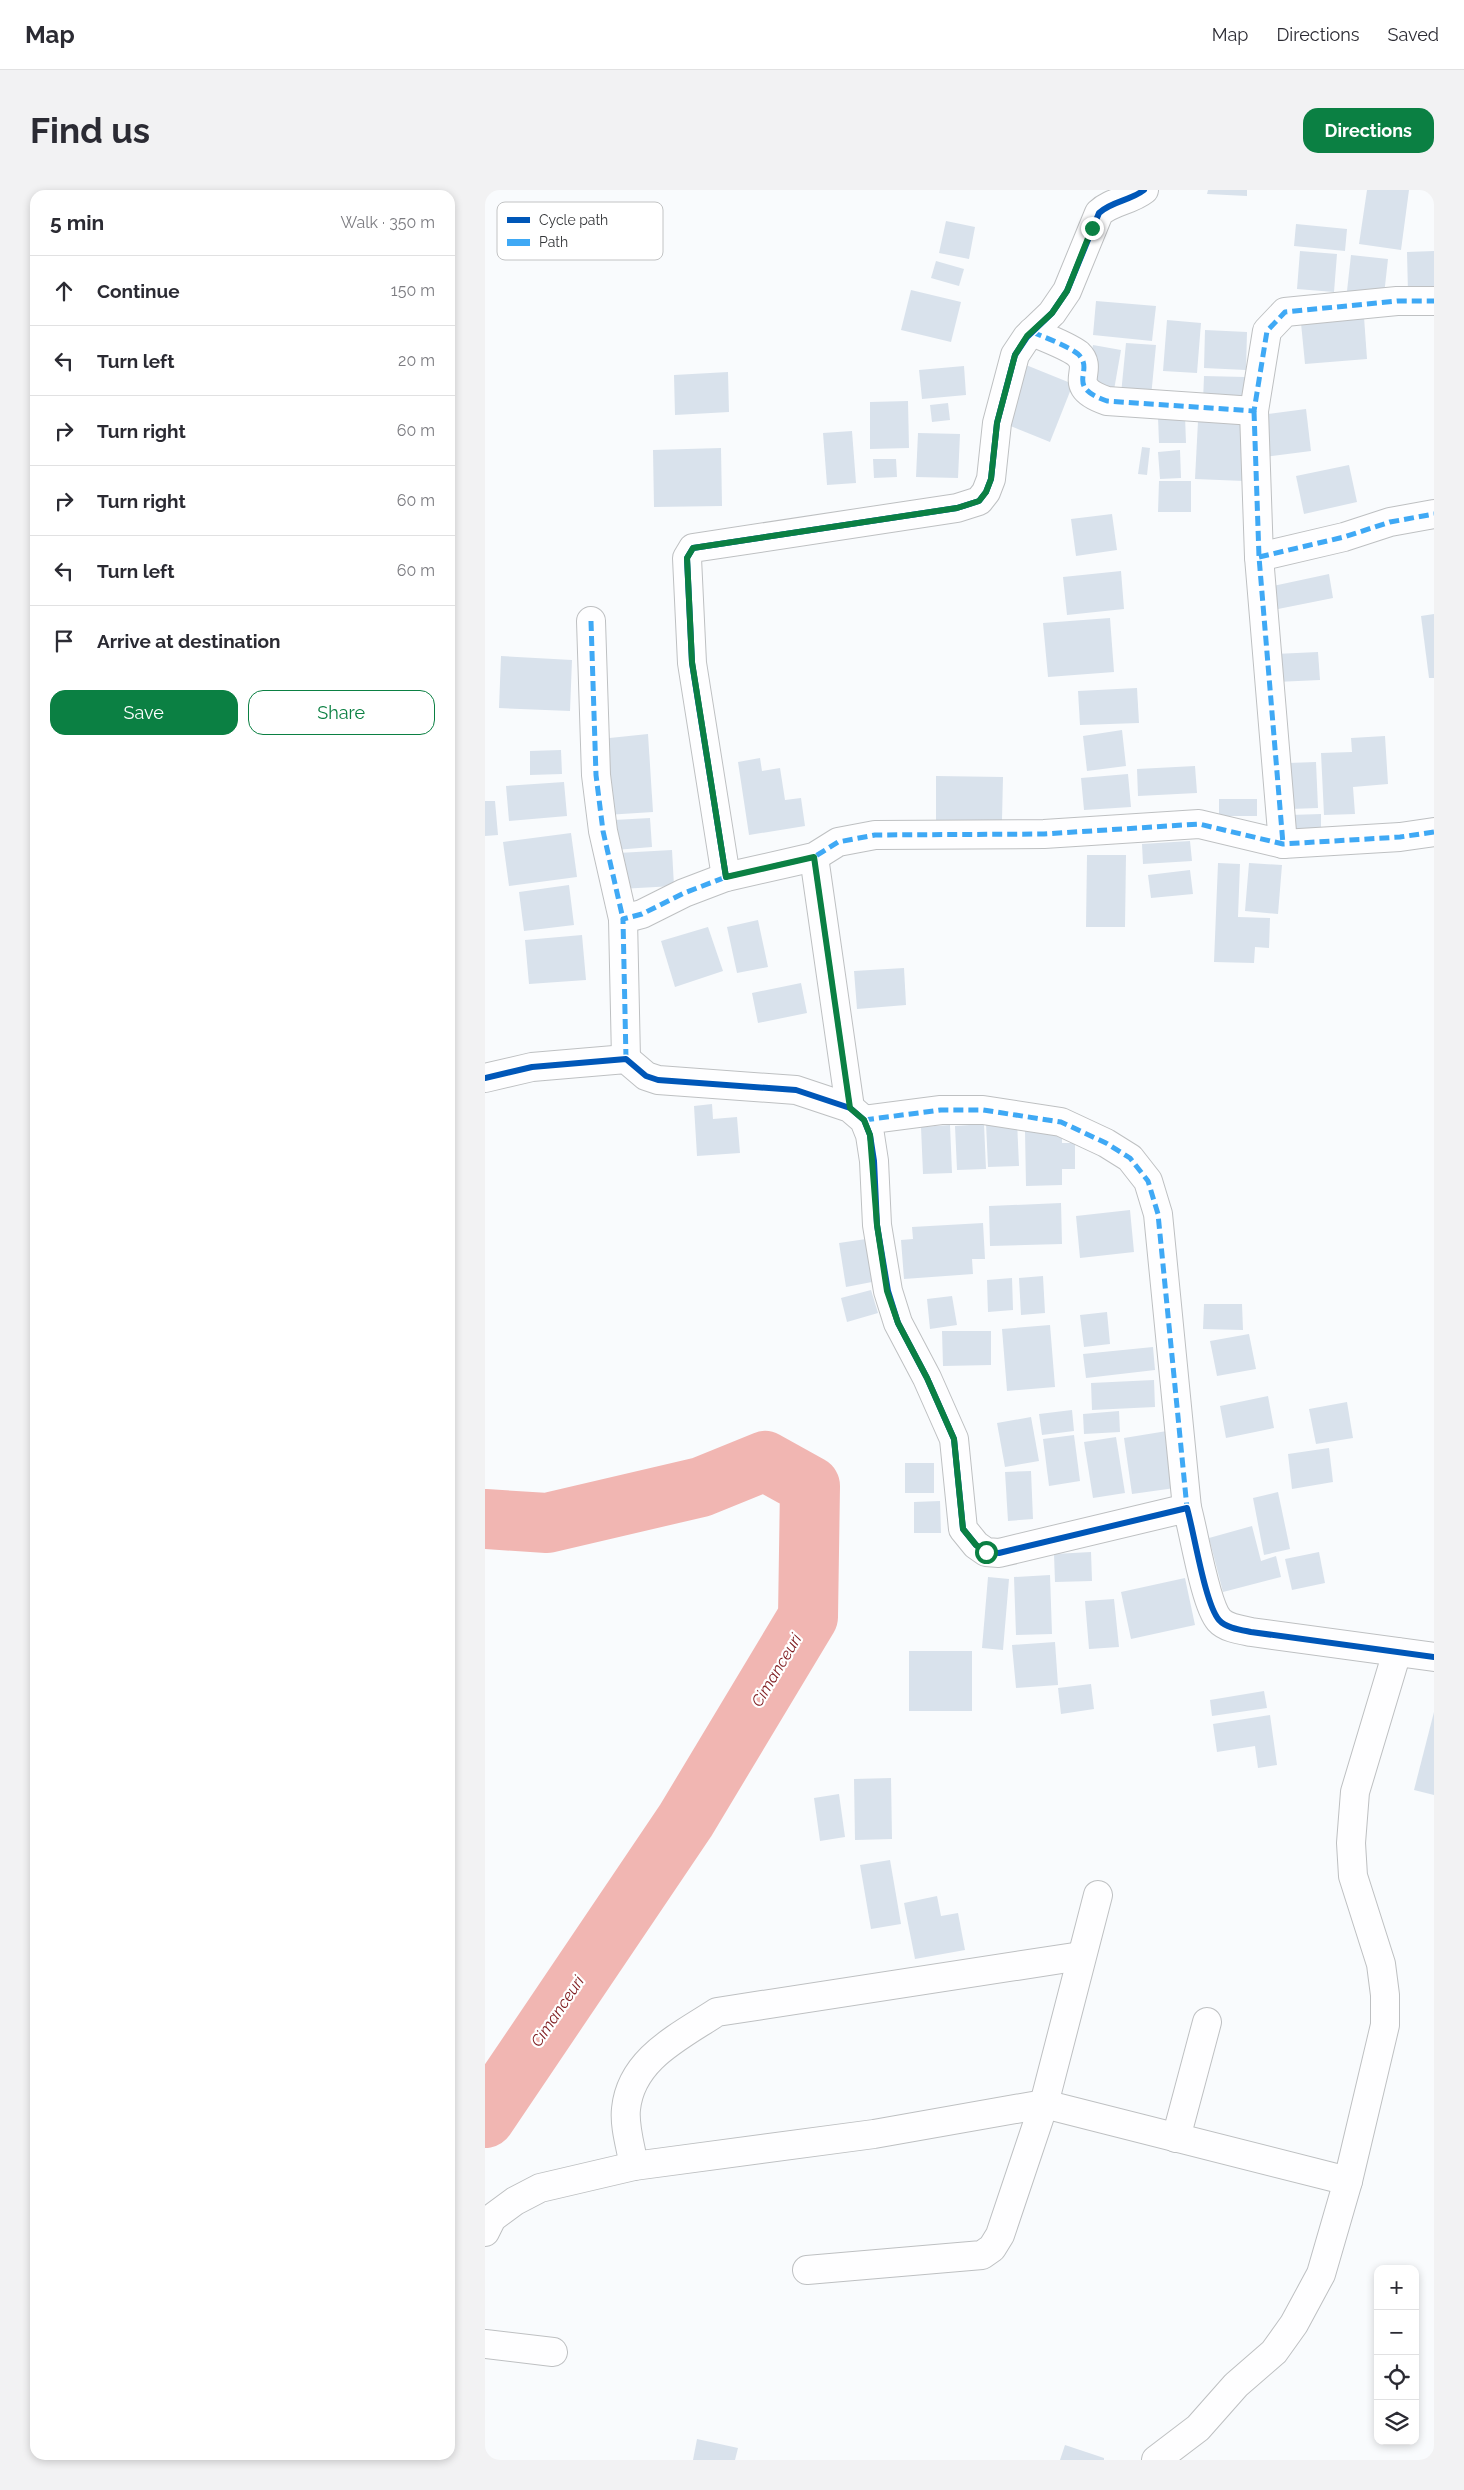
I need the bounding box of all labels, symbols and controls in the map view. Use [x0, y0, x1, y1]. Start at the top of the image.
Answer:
text: Map [25, 20, 75, 49]
text: Map [1212, 24, 1248, 45]
text: Directions [1276, 24, 1360, 45]
text: Saved [1388, 24, 1439, 45]
button: Directions [1303, 108, 1434, 153]
text: Find us [30, 110, 150, 151]
legend [497, 202, 663, 260]
text: 5 min [50, 210, 104, 235]
text: Cycle path [539, 212, 608, 228]
text: Walk · 350 m [341, 213, 435, 232]
route end [1081, 217, 1104, 240]
text: Path [539, 234, 568, 250]
icon: ahead [50, 277, 78, 305]
text: Continue [97, 280, 180, 302]
text: 150 m [391, 281, 435, 300]
icon: left [50, 347, 78, 375]
text: Turn left [97, 350, 174, 372]
text: 20 m [398, 351, 435, 370]
icon: right [50, 417, 78, 445]
text: Turn right [97, 420, 186, 442]
text: 60 m [397, 421, 435, 440]
icon: right [50, 487, 78, 515]
text: Turn right [97, 490, 186, 512]
text: 60 m [397, 491, 435, 510]
icon: left [50, 557, 78, 585]
text: Turn left [97, 560, 174, 582]
text: 60 m [397, 561, 435, 580]
icon: arrive [50, 627, 78, 655]
text: Arrive at destination [97, 630, 281, 652]
button: Save [50, 690, 238, 735]
button: Share [248, 690, 435, 735]
route start [975, 1541, 998, 1564]
water label: Cimanceuri [747, 1630, 806, 1710]
water label: Cimanceuri [527, 1972, 588, 2050]
map controls [1374, 2265, 1419, 2445]
button: + [1374, 2265, 1419, 2310]
button: − [1374, 2310, 1419, 2355]
button: locate [1374, 2355, 1419, 2400]
button: layers [1374, 2400, 1419, 2445]

